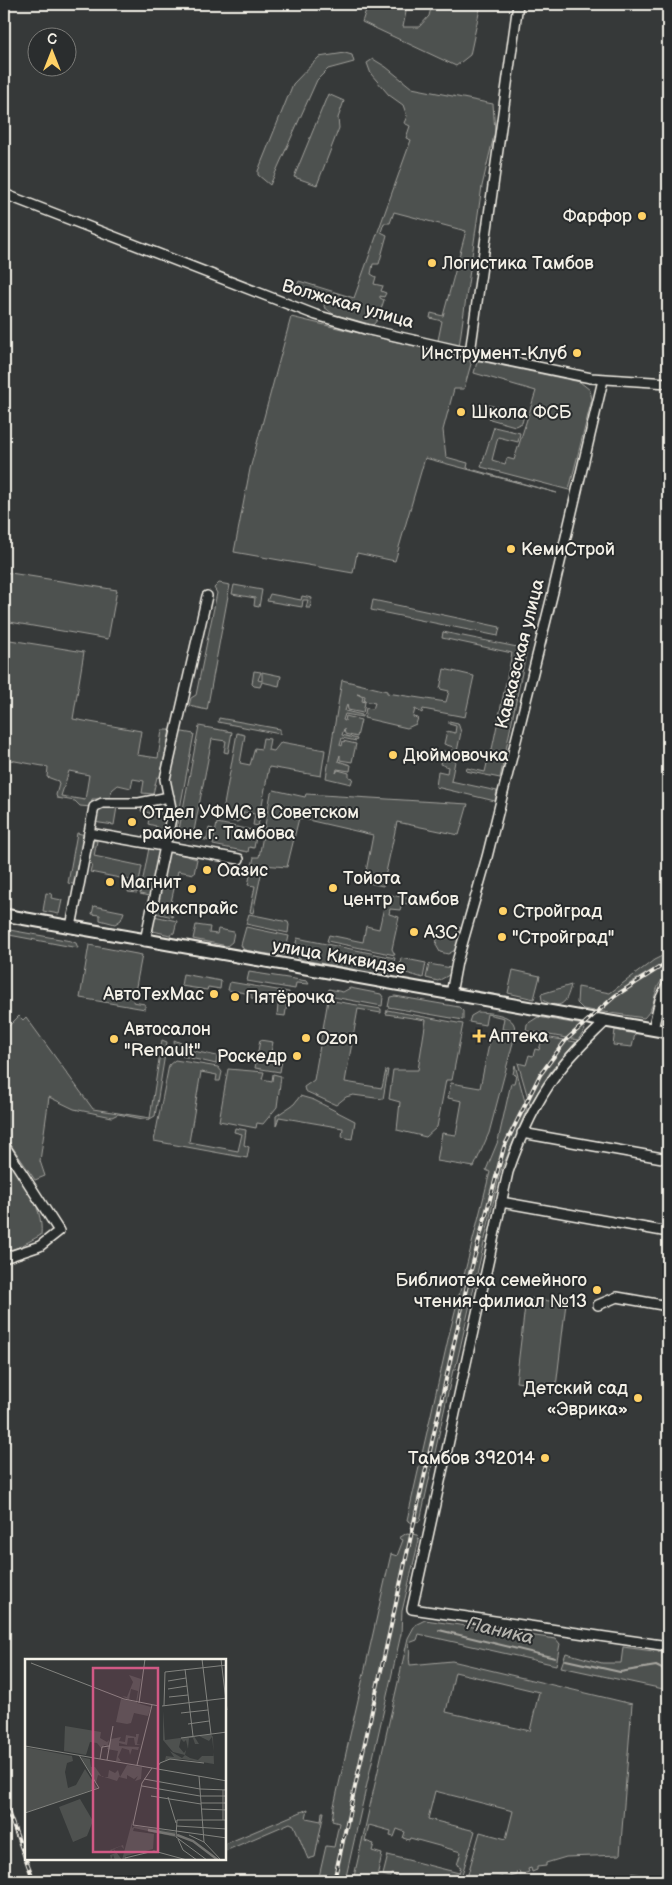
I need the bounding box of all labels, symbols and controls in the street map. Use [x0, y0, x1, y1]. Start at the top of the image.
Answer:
north arrow [28, 28, 78, 78]
text: С [47, 31, 57, 48]
place label: Фарфор [563, 206, 632, 227]
marker: Фарфор [636, 210, 648, 222]
place label: Логистика Тамбов [441, 253, 594, 274]
marker: Логистика Тамбов [426, 257, 438, 269]
street label: Волжская улица [279, 275, 417, 333]
place label: Инструмент-Клуб [421, 343, 567, 364]
marker: Инструмент-Клуб [571, 347, 583, 359]
place label: Школа ФСБ [471, 402, 572, 423]
marker: Школа ФСБ [455, 406, 467, 418]
place label: КемиСтрой [521, 539, 615, 560]
marker: КемиСтрой [505, 543, 517, 555]
street label: Кавказская улица [491, 577, 549, 731]
place label: Дюймовочка [403, 745, 509, 766]
marker: Дюймовочка [387, 749, 399, 761]
place label: Отдел УФМС в Советском районе г. Тамбова [142, 802, 359, 844]
marker: Отдел УФМС в Советском районе г. Тамбова [126, 816, 138, 828]
place label: Оазис [217, 860, 268, 881]
marker: Оазис [201, 864, 213, 876]
place label: Тойота центр Тамбов [343, 868, 459, 910]
place label: Магнит [120, 872, 182, 893]
marker: Магнит [104, 876, 116, 888]
marker: Тойота центр Тамбов [327, 882, 339, 894]
marker: Фикспрайс [186, 883, 198, 895]
place label: Фикспрайс [146, 898, 238, 919]
place label: Стройград [513, 901, 602, 922]
marker: Стройград [497, 905, 509, 917]
place label: АЗС [423, 922, 458, 943]
marker: АЗС [408, 926, 420, 938]
place label: "Стройград" [512, 927, 615, 948]
marker: "Стройград" [496, 931, 508, 943]
street label: улица Киквидзе [271, 935, 407, 979]
place label: АвтоТехМас [102, 984, 204, 1005]
place label: Пятёрочка [245, 987, 336, 1008]
marker: АвтоТехМас [208, 988, 220, 1000]
marker: Пятёрочка [229, 991, 241, 1003]
place label: Автосалон "Renault" [123, 1019, 211, 1061]
place label: Аптека [488, 1026, 549, 1047]
place label: Ozon [316, 1028, 358, 1049]
marker: Аптека [473, 1030, 485, 1042]
marker: Ozon [300, 1032, 312, 1044]
marker: Автосалон "Renault" [108, 1033, 120, 1045]
place label: Роскедр [217, 1046, 287, 1067]
marker: Роскедр [291, 1050, 303, 1062]
place label: Библиотека семейного чтения-филиал №13 [396, 1270, 587, 1312]
marker: Библиотека семейного чтения-филиал №13 [591, 1284, 603, 1296]
place label: Детский сад «Эврика» [523, 1378, 628, 1420]
marker: Детский сад «Эврика» [632, 1392, 644, 1404]
place label: Тамбов 392014 [408, 1448, 535, 1469]
marker: Тамбов 392014 [539, 1452, 551, 1464]
water label: Паника [464, 1612, 536, 1650]
inset map [25, 1659, 226, 1860]

